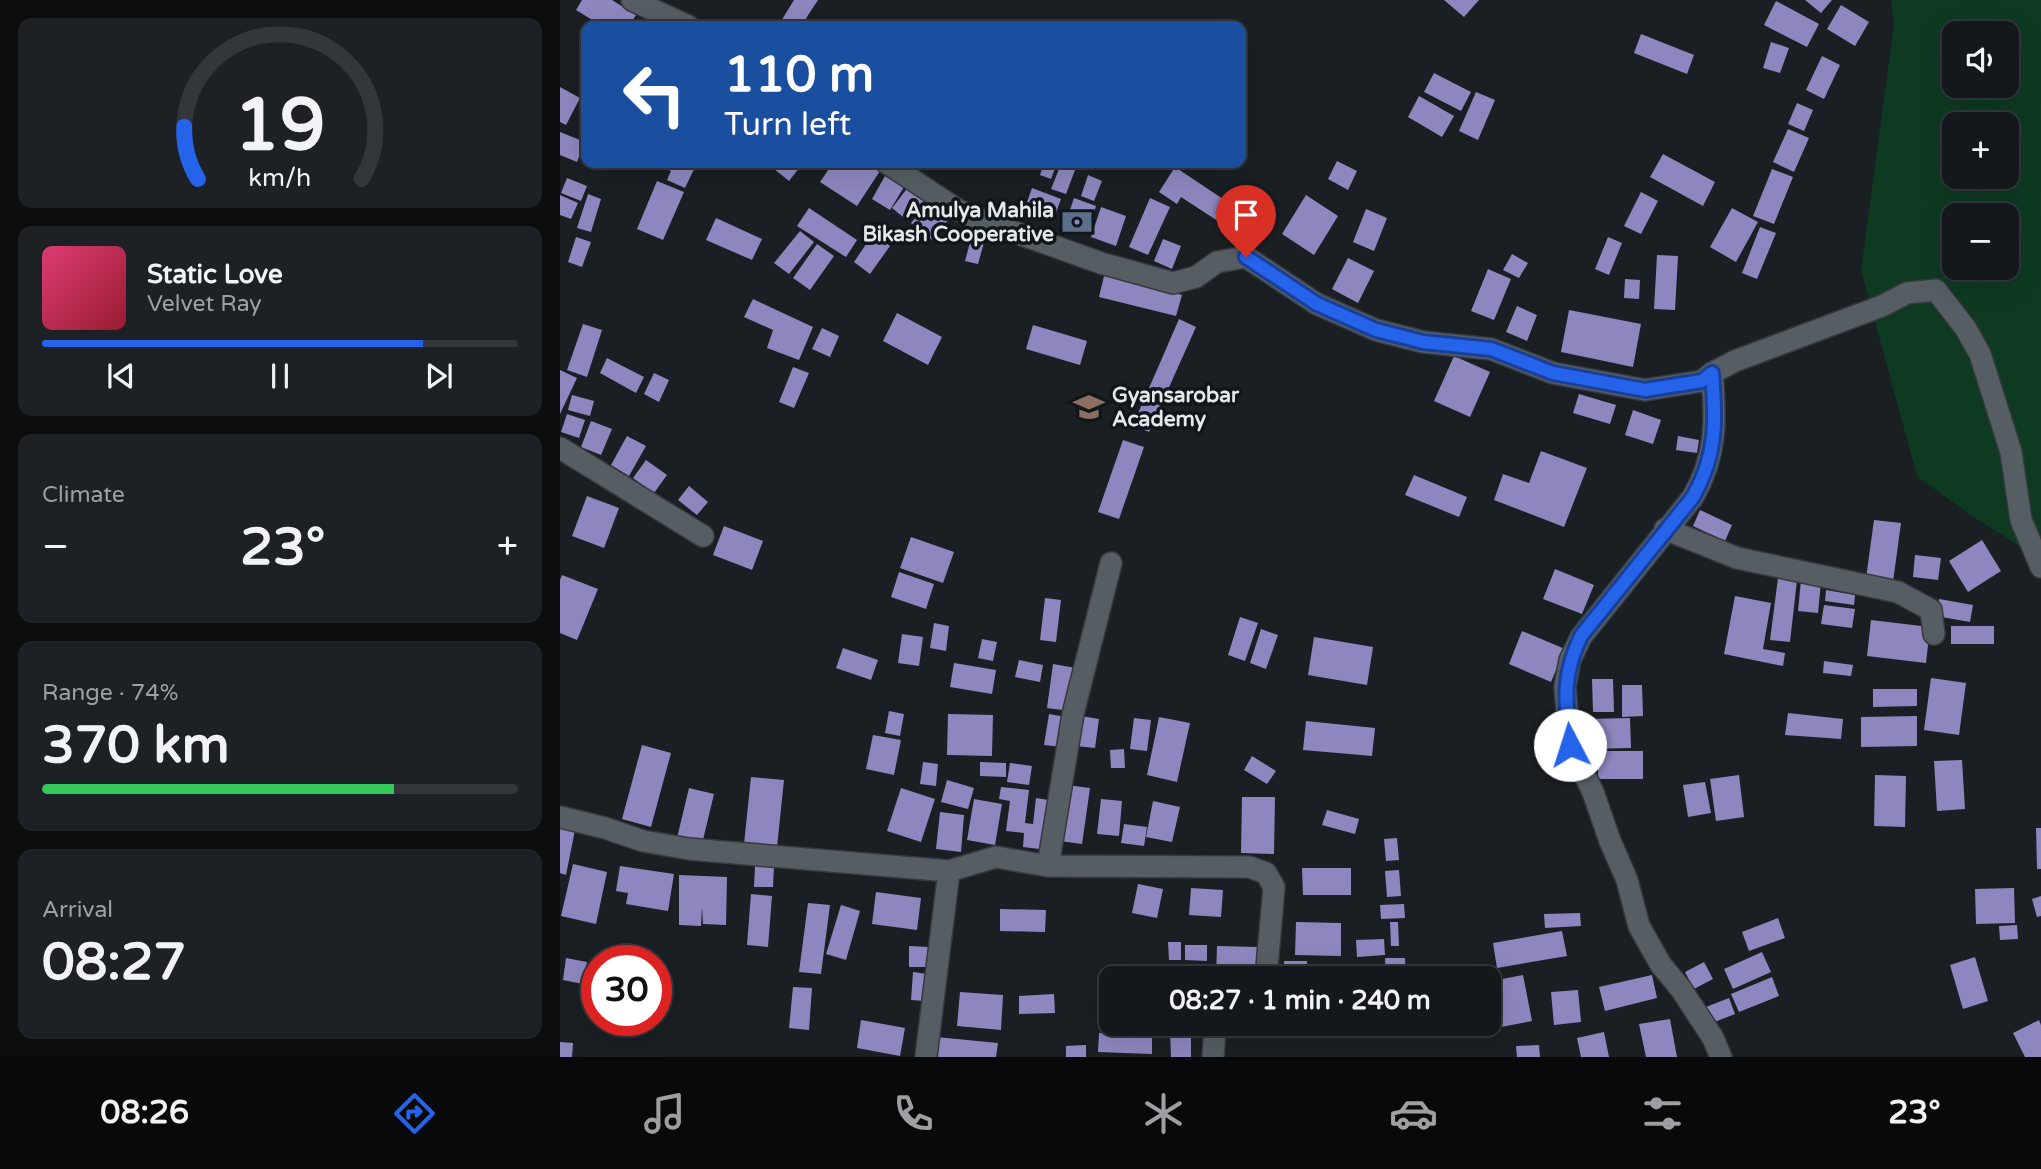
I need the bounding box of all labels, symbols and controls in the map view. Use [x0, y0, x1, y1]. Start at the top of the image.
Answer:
map controls [1942, 21, 2019, 280]
button: sound [1942, 21, 2019, 98]
text: 110 m [724, 46, 874, 105]
icon: left [609, 49, 700, 140]
text: 19 [234, 82, 326, 170]
text: Turn left [724, 106, 851, 144]
button: + [1942, 112, 2019, 189]
text: km/h [249, 163, 311, 193]
pin [1216, 185, 1276, 257]
icon: arrive [1227, 196, 1265, 234]
place label: Amulya Mahila Bikash Cooperative [862, 198, 1054, 247]
button: − [1942, 203, 2019, 280]
bank icon: Amulya Mahila Bikash Cooperative [1060, 205, 1094, 239]
text: Static Love [147, 259, 283, 290]
text: Velvet Ray [147, 290, 262, 318]
icon: previous [102, 357, 140, 395]
icon: pause [261, 357, 299, 395]
icon: next [420, 357, 458, 395]
place label: Gyansarobar Academy [1112, 383, 1240, 432]
school or university icon: Gyansarobar Academy [1072, 390, 1106, 424]
text: Climate [42, 481, 125, 509]
text: 23° [240, 516, 325, 579]
text: − [42, 524, 69, 570]
text: + [497, 524, 518, 570]
text: Range · 74% [42, 679, 178, 707]
position arrow [1533, 708, 1607, 782]
text: 370 km [42, 714, 230, 777]
text: Arrival [42, 896, 113, 924]
text: 08:27 [42, 931, 186, 994]
speed limit sign: 30 [581, 945, 672, 1036]
text: 08:27 · 1 min · 240 m [1169, 985, 1431, 1016]
icon: directions [390, 1089, 439, 1138]
icon: music [640, 1089, 689, 1138]
icon: phone [889, 1089, 938, 1138]
icon: climate [1139, 1089, 1188, 1138]
icon: car [1389, 1089, 1438, 1138]
icon: filters [1638, 1089, 1687, 1138]
text: 08:26 [100, 1094, 189, 1132]
text: 23° [1888, 1094, 1941, 1132]

